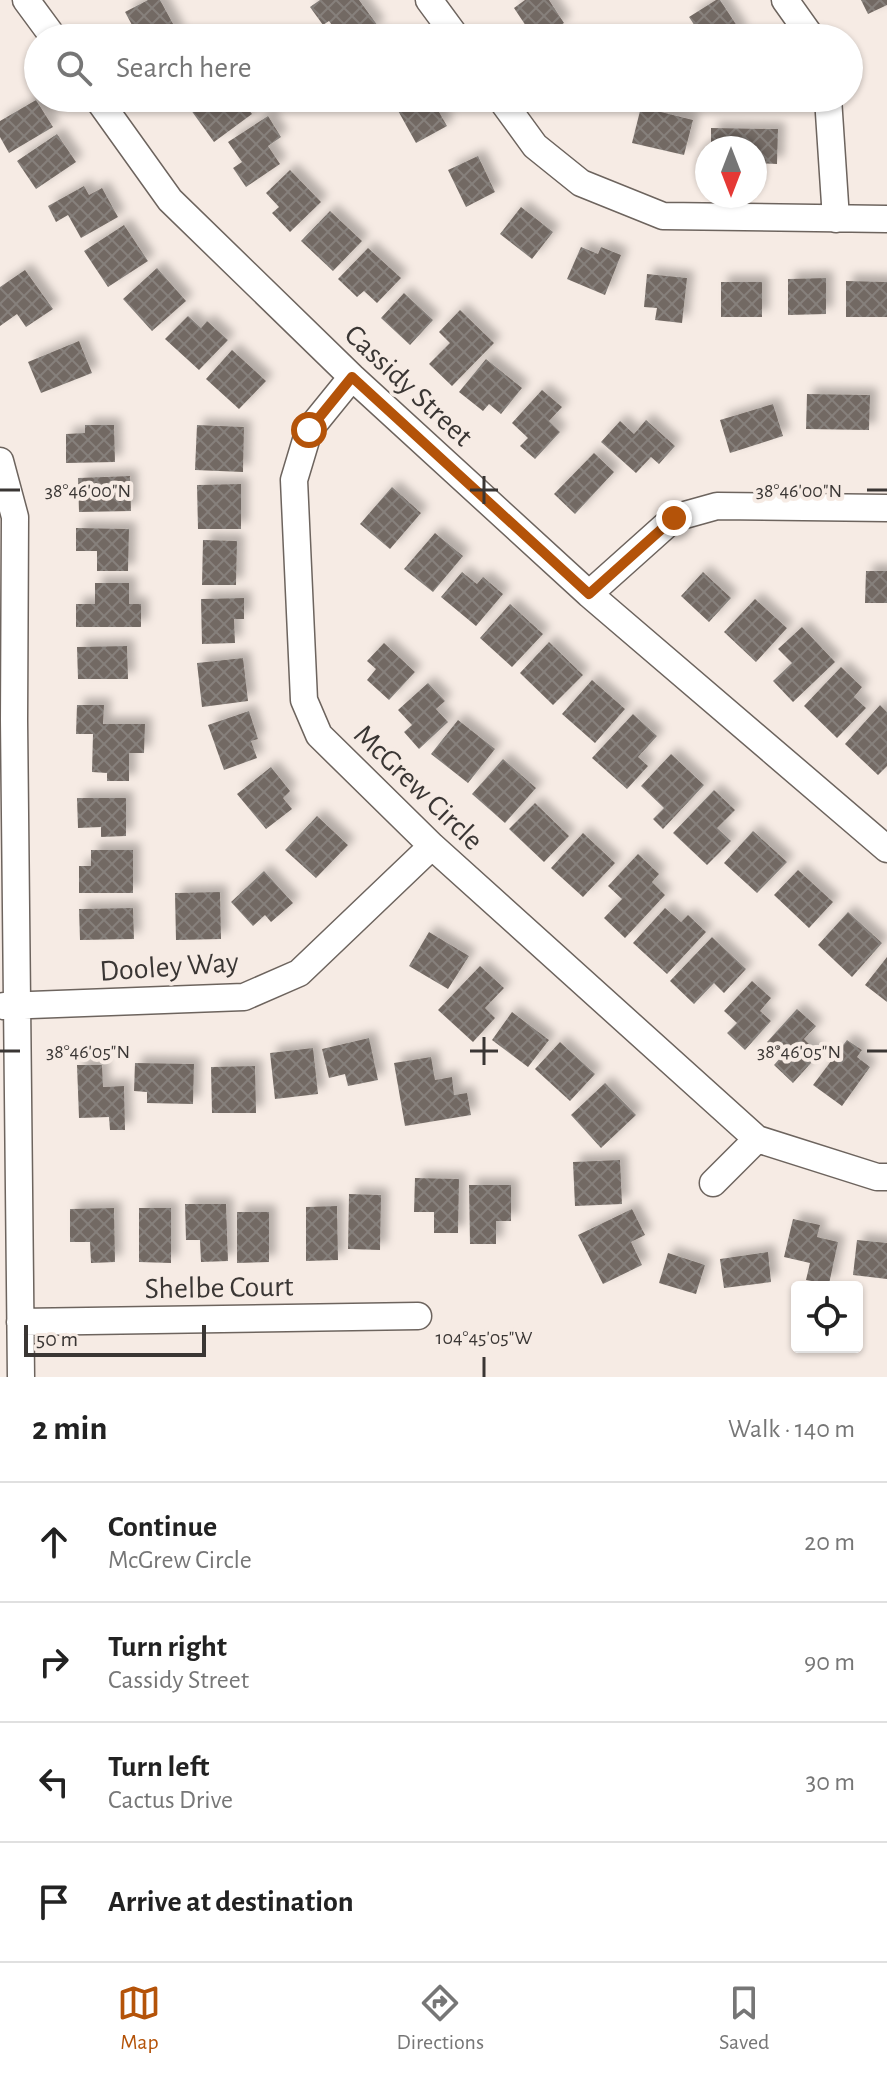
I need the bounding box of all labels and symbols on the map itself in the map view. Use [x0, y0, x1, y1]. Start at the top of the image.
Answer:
north arrow [695, 136, 767, 208]
street label: Cassidy Street [339, 319, 478, 453]
route start [291, 412, 327, 448]
text: 38°46'00"N [45, 481, 131, 501]
text: 38°46'00"N [756, 481, 842, 501]
route end [656, 500, 692, 536]
street label: McGrew Circle [348, 719, 488, 856]
street label: Dooley Way [99, 947, 240, 987]
text: 38°46'05"N [46, 1042, 130, 1062]
text: 38°46'05"N [757, 1042, 841, 1062]
street label: Shelbe Court [144, 1272, 294, 1304]
scale bar [24, 1321, 206, 1357]
text: 104°45'05"W [436, 1328, 533, 1348]

